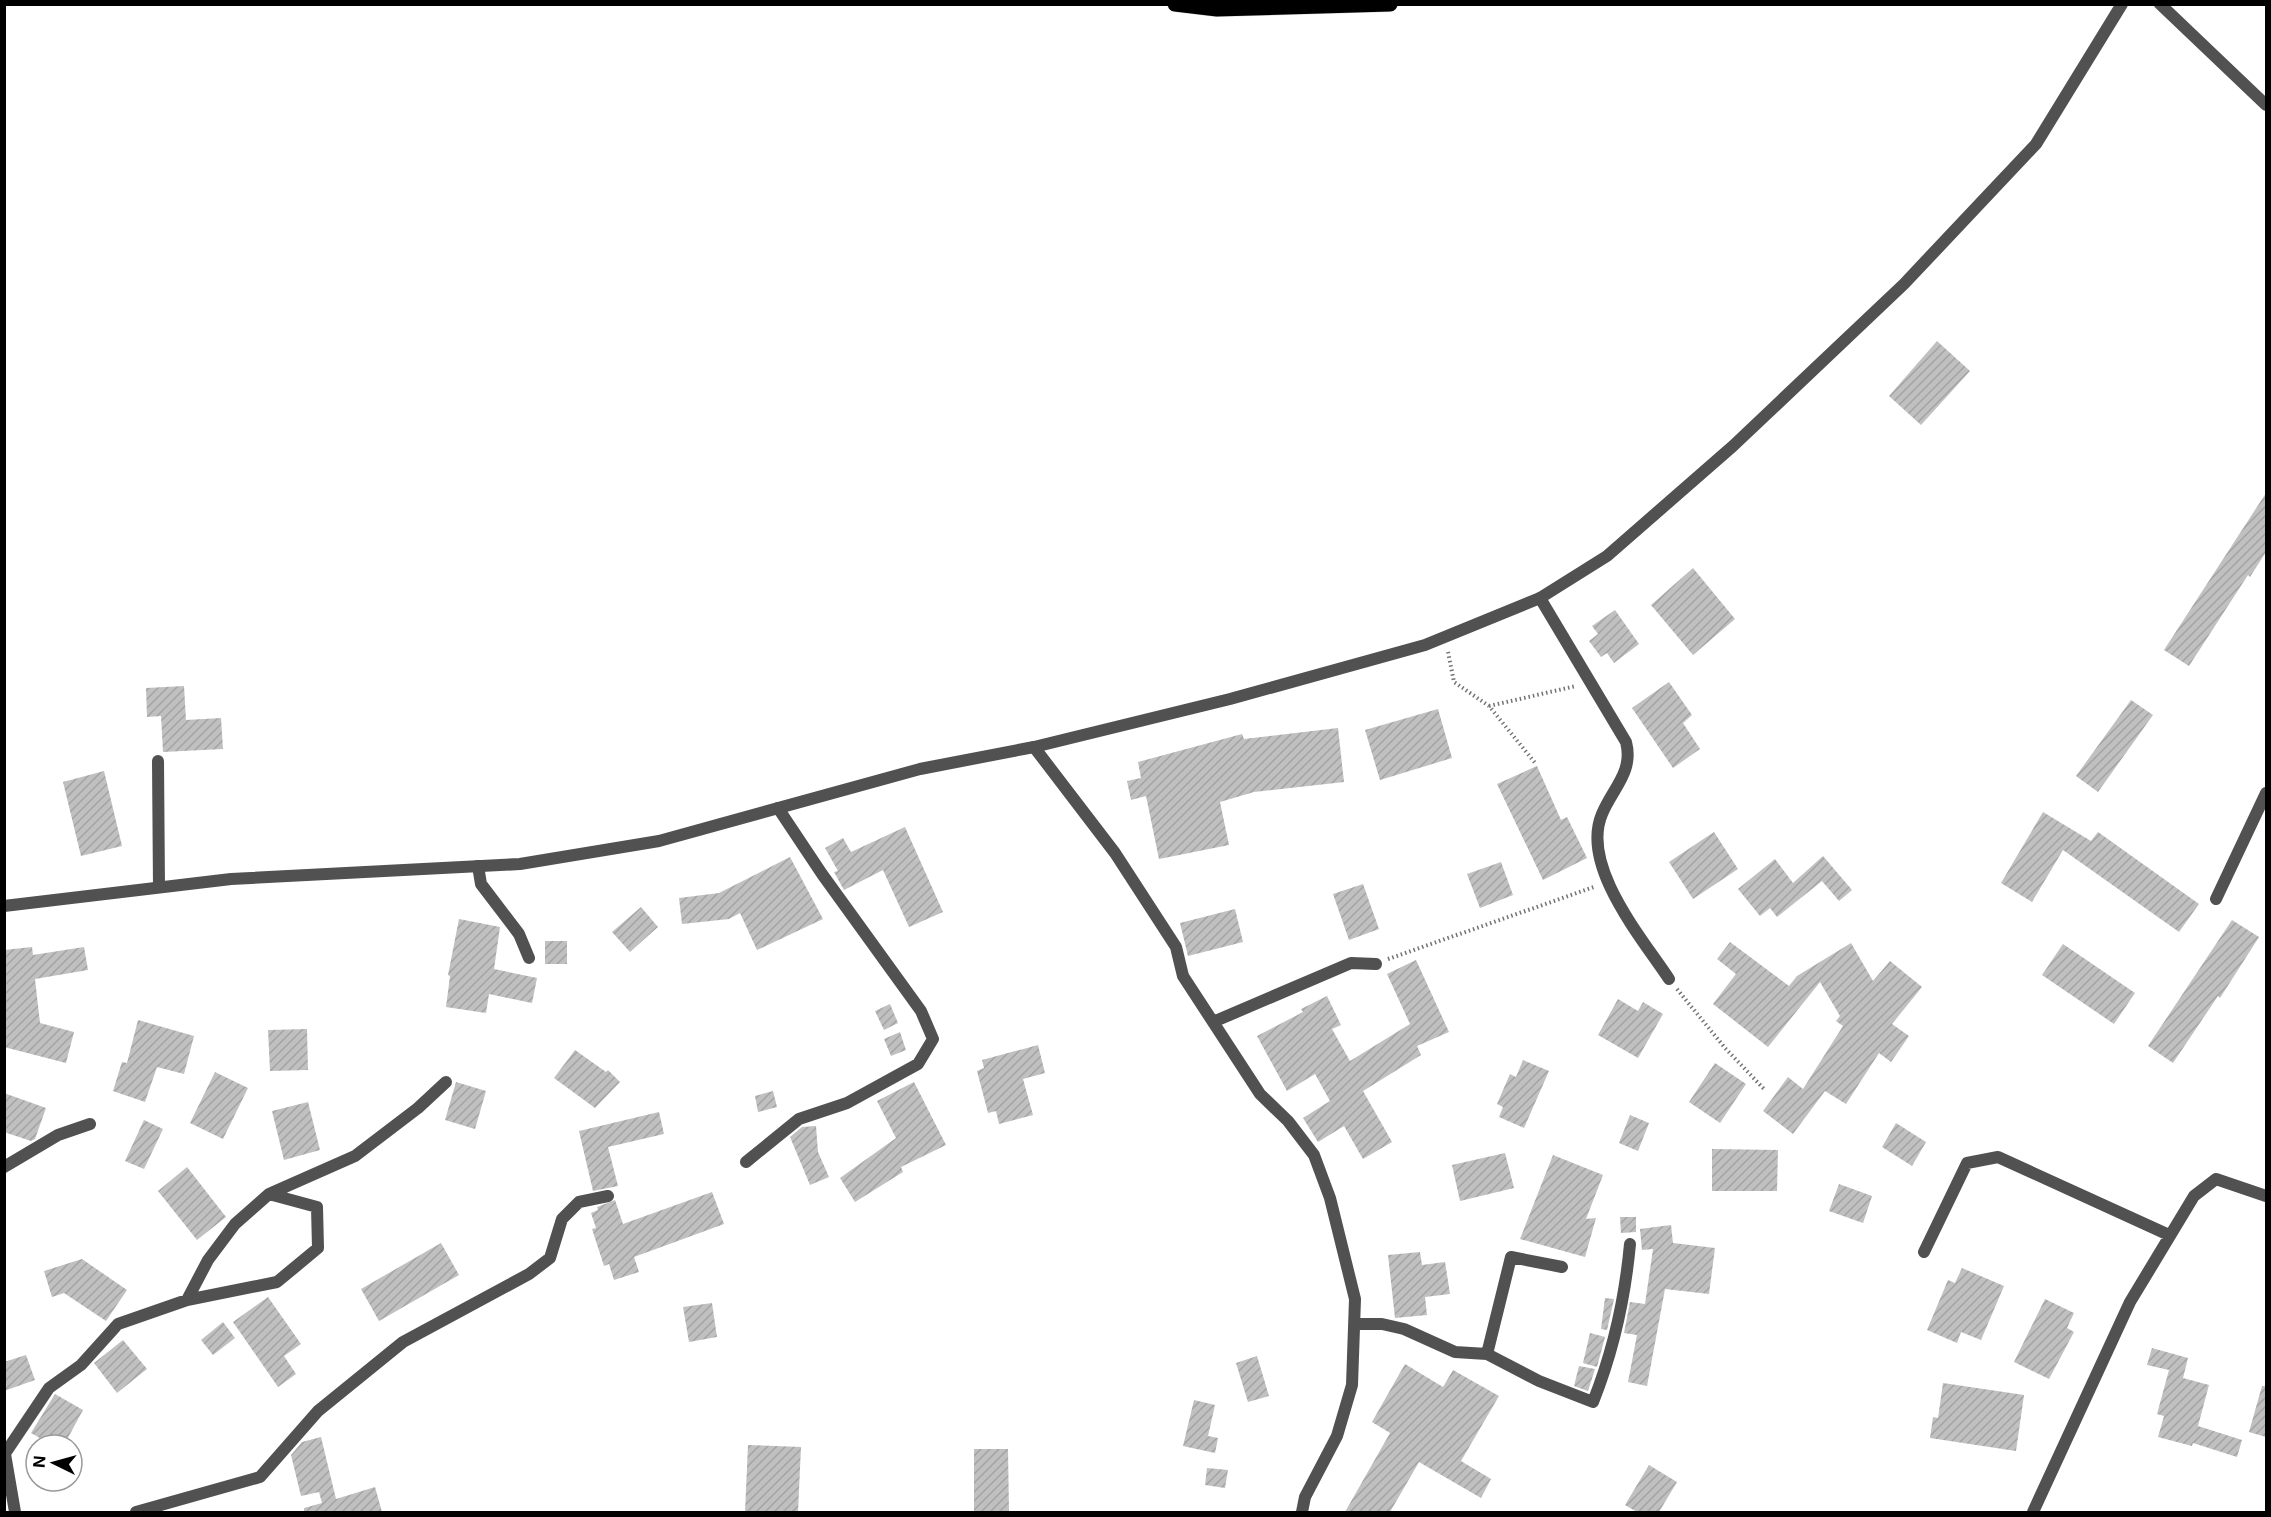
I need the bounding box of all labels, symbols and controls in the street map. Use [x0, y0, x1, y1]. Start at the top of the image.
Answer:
north arrow [24, 1433, 84, 1493]
text: N [29, 1455, 50, 1469]

